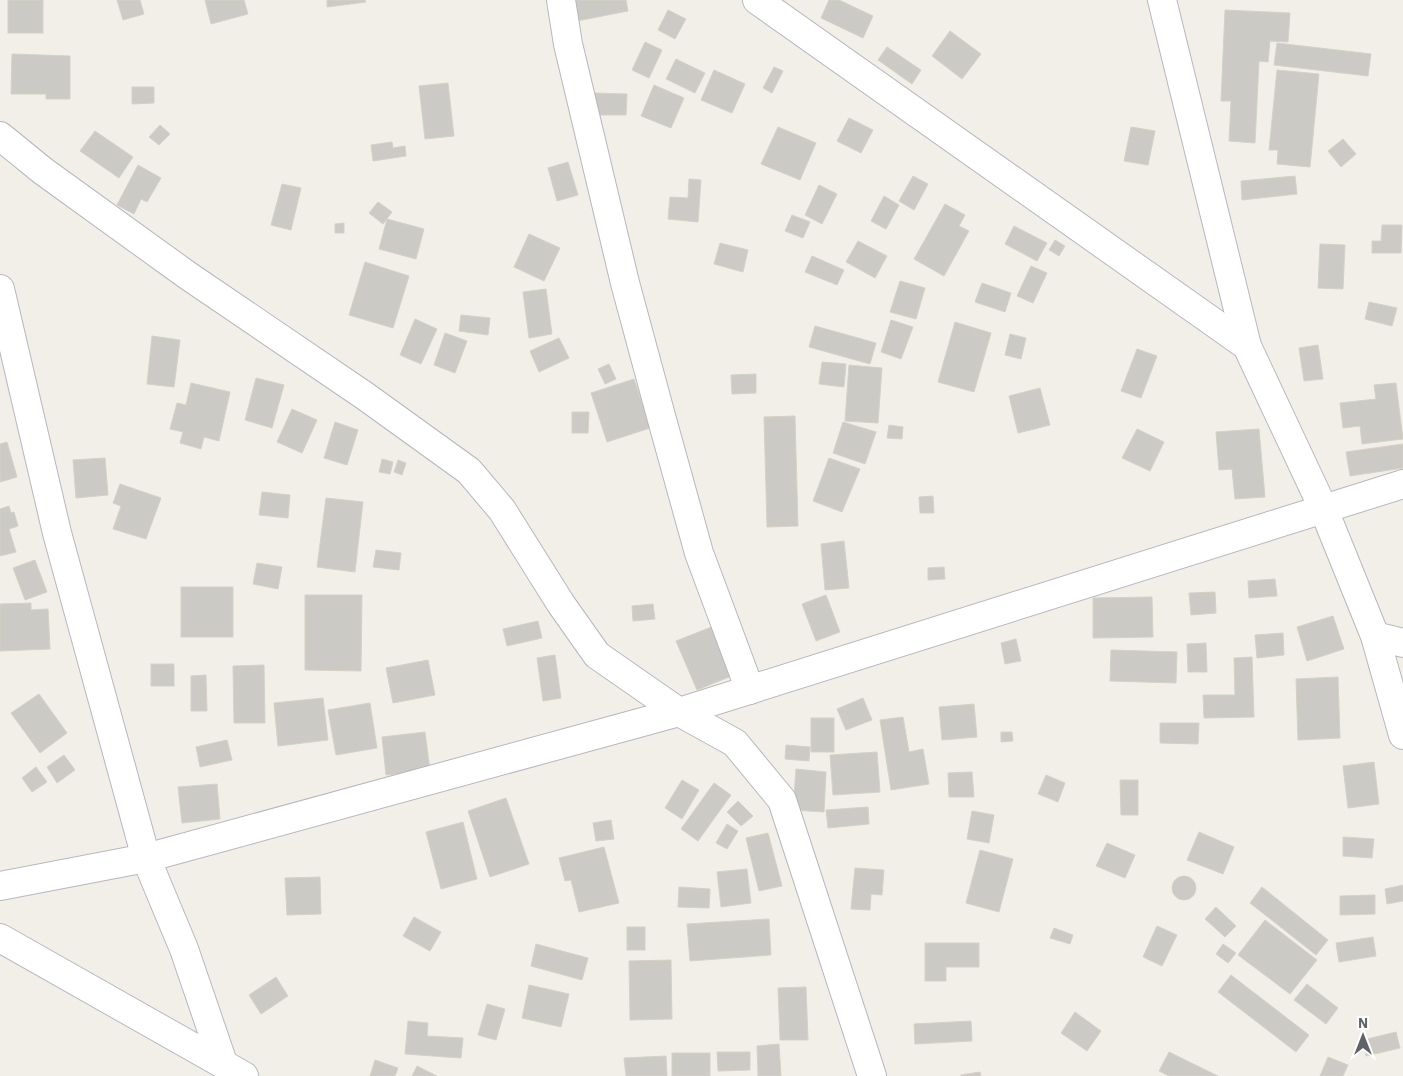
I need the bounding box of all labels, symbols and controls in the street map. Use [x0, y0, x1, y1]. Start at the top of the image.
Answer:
north arrow [1338, 1011, 1388, 1061]
text: N [1358, 1014, 1368, 1032]

